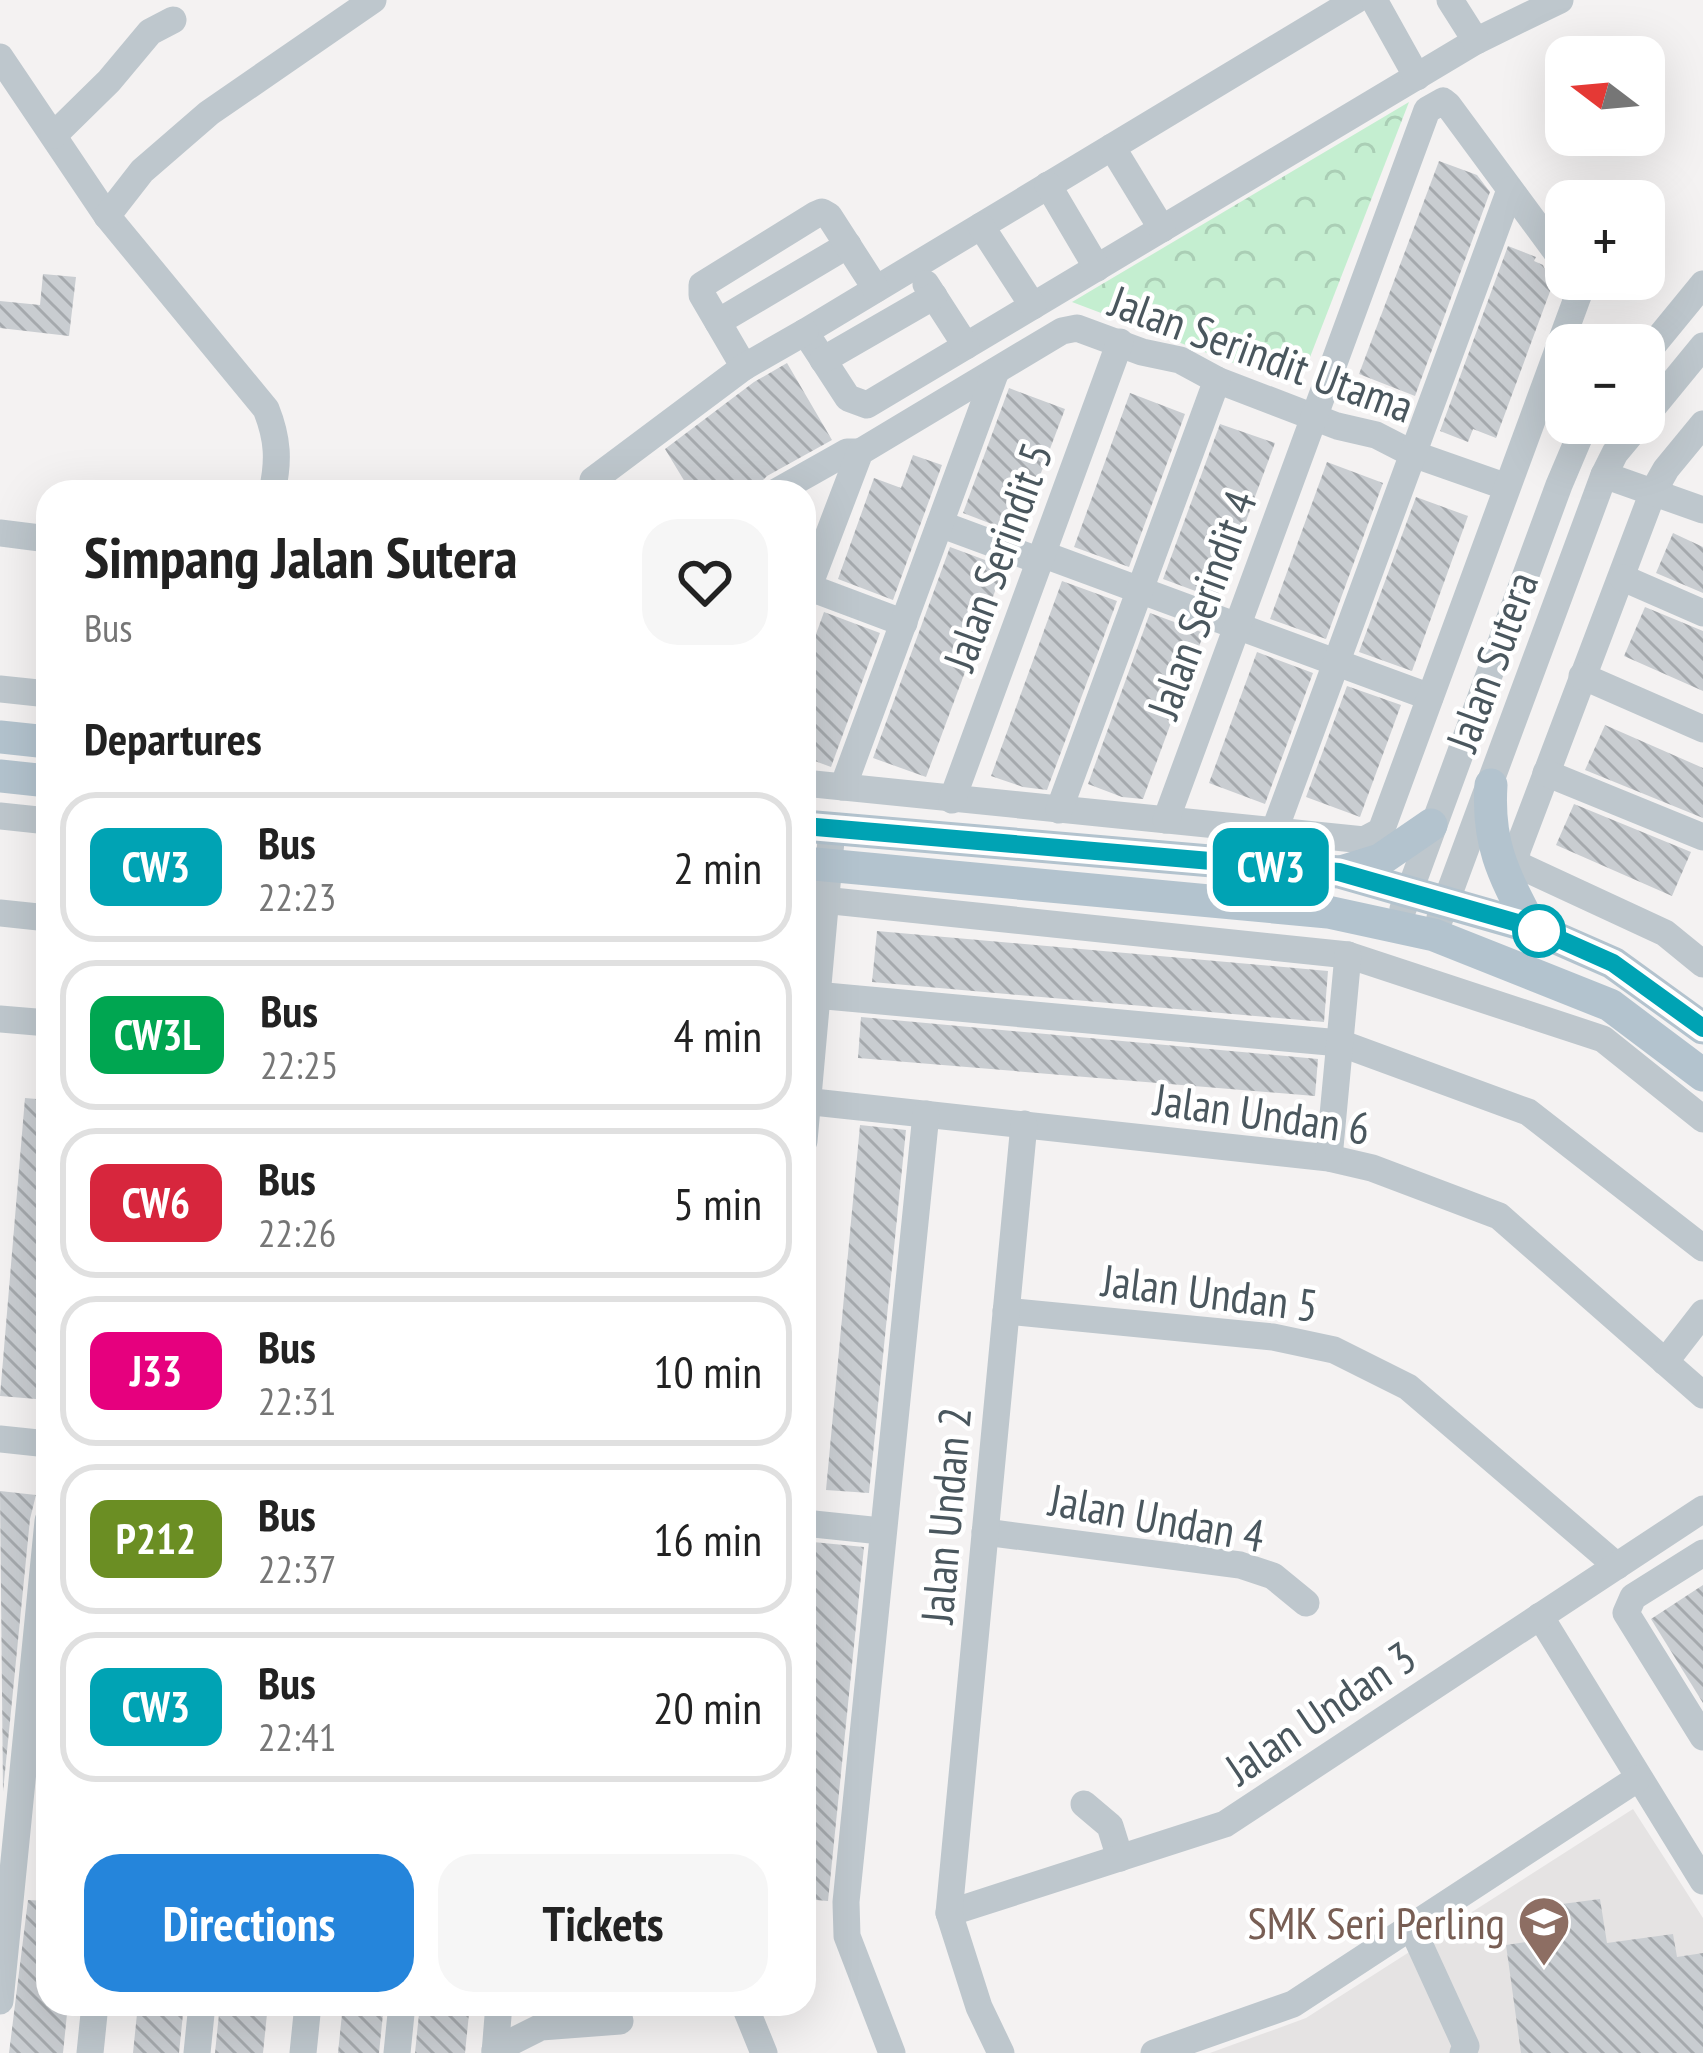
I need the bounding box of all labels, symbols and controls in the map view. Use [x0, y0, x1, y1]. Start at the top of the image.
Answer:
north arrow [1545, 36, 1665, 156]
map controls [1545, 36, 1665, 444]
button: + [1545, 180, 1665, 300]
street label: Jalan Serindit Utama [1101, 271, 1422, 435]
button: − [1545, 324, 1665, 444]
street label: Jalan Serindit 5 [928, 434, 1065, 680]
street label: Jalan Serindit 4 [1132, 482, 1269, 728]
button: heart [642, 519, 768, 645]
text: Simpang Jalan Sutera [84, 520, 518, 594]
street label: Jalan Sutera [1431, 564, 1550, 760]
text: Bus [84, 602, 132, 653]
text: Departures [84, 709, 262, 767]
text: Bus [258, 813, 316, 871]
line badge: CW3 [1202, 828, 1340, 906]
text: 2 min [673, 838, 762, 896]
text: CW3 [122, 839, 190, 894]
text: CW3 [1237, 839, 1305, 894]
text: 22:23 [258, 871, 336, 922]
unlabelled marker [1514, 906, 1564, 956]
text: Bus [260, 981, 318, 1039]
text: 4 min [673, 1006, 762, 1064]
text: CW3L [114, 1007, 200, 1062]
text: 22:25 [260, 1039, 338, 1090]
street label: Jalan Undan 6 [1149, 1069, 1373, 1157]
text: Bus [258, 1149, 316, 1207]
text: 5 min [673, 1174, 762, 1232]
text: CW6 [122, 1175, 190, 1230]
text: 22:26 [258, 1207, 336, 1258]
street label: Jalan Undan 5 [1097, 1250, 1321, 1334]
text: Bus [258, 1317, 316, 1375]
text: 10 min [653, 1342, 762, 1400]
text: J33 [130, 1343, 182, 1398]
text: 22:31 [258, 1375, 336, 1426]
street label: Jalan Undan 2 [906, 1404, 983, 1628]
street label: Jalan Undan 4 [1043, 1469, 1269, 1564]
text: Bus [258, 1485, 316, 1543]
text: 16 min [653, 1510, 762, 1568]
text: P212 [116, 1511, 196, 1566]
text: 22:37 [258, 1543, 336, 1594]
street label: Jalan Undan 3 [1212, 1627, 1426, 1798]
text: Bus [258, 1653, 316, 1711]
text: 20 min [653, 1678, 762, 1736]
text: CW3 [122, 1679, 190, 1734]
text: 22:41 [258, 1711, 336, 1762]
button: Directions [84, 1854, 414, 1992]
button: Tickets [438, 1854, 768, 1992]
place label: SMK Seri Perling [1248, 1893, 1505, 1951]
school or university icon: SMK Seri Perling [1516, 1894, 1572, 1968]

